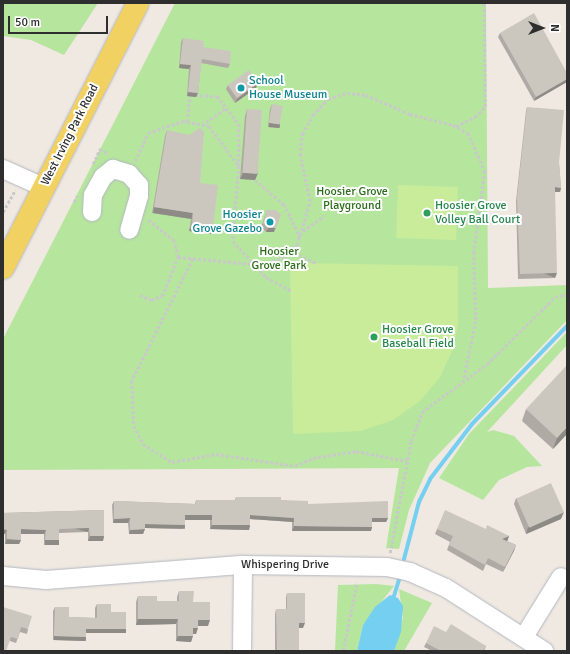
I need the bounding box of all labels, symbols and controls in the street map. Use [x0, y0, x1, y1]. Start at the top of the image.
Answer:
scale bar [10, 8, 110, 34]
north arrow [522, 8, 562, 48]
text: 50 m [15, 15, 40, 30]
text: N [548, 24, 561, 32]
place label: School House Museum [249, 74, 327, 102]
street label: West Irving Park Road [38, 82, 102, 188]
marker: School House Museum [236, 83, 246, 93]
park label: Hoosier Grove Playground [316, 185, 388, 213]
place label: Hoosier Grove Volley Ball Court [435, 199, 520, 227]
place label: Hoosier Grove Gazebo [192, 208, 262, 236]
marker: Hoosier Grove Volley Ball Court [422, 208, 432, 218]
marker: Hoosier Grove Gazebo [265, 217, 275, 227]
park label: Hoosier Grove Park [251, 245, 307, 273]
place label: Hoosier Grove Baseball Field [382, 323, 454, 351]
marker: Hoosier Grove Baseball Field [369, 332, 379, 342]
street label: Whispering Drive [241, 558, 329, 572]

